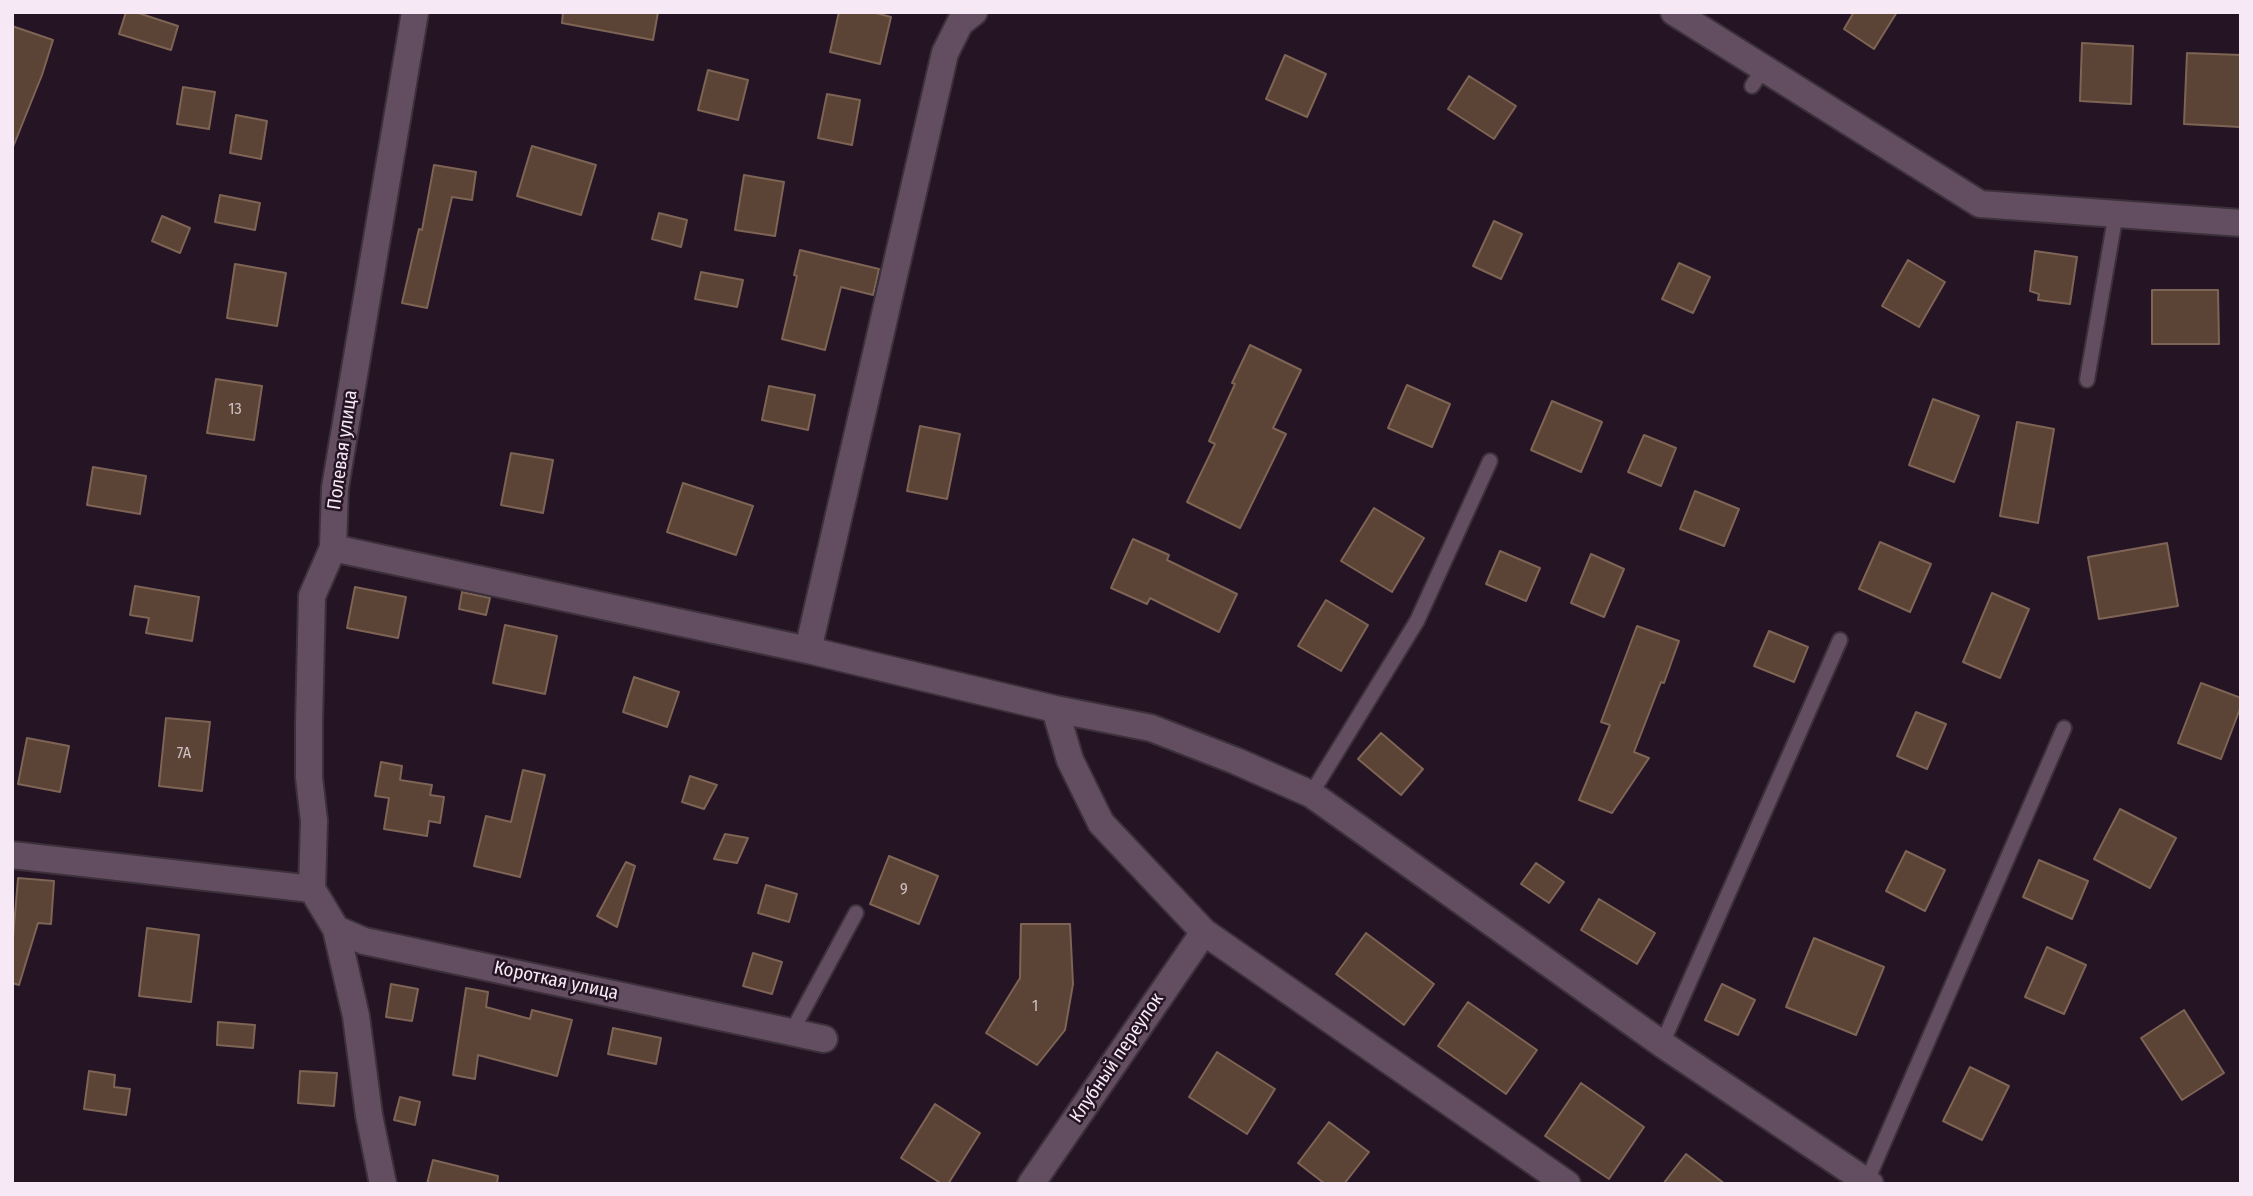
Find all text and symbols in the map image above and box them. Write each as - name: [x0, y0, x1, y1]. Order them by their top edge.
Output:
- street label: Полевая улица: [323, 389, 363, 511]
- house number: 13: [228, 400, 242, 420]
- house number: 7А: [177, 744, 191, 764]
- house number: 9: [900, 880, 908, 900]
- street label: Короткая улица: [492, 957, 620, 1005]
- street label: Клубный переулок: [1065, 989, 1169, 1127]
- house number: 1: [1032, 997, 1038, 1017]

